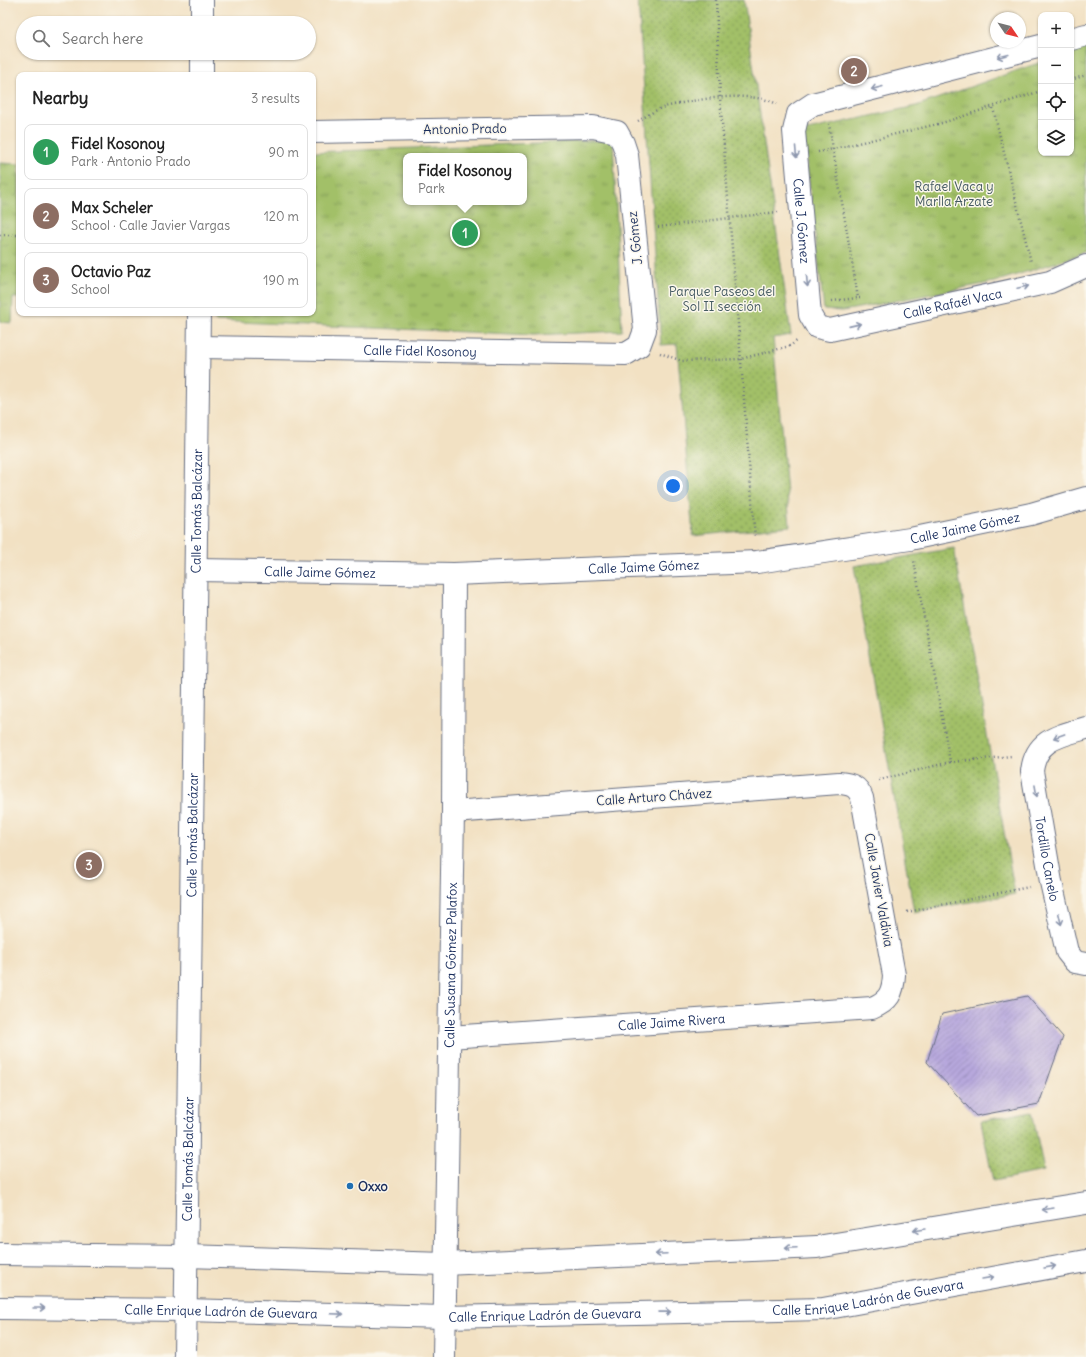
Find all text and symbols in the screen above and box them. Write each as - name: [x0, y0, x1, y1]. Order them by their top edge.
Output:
- north arrow: [990, 12, 1026, 48]
- map controls: [1038, 12, 1074, 156]
- button: +: [1038, 12, 1074, 48]
- search box: [16, 16, 316, 60]
- icon: search: [30, 27, 52, 49]
- text: Search here: [62, 29, 143, 48]
- button: −: [1038, 48, 1074, 84]
- one-way arrow: [997, 53, 1010, 60]
- pin: 2: [841, 56, 867, 86]
- button: locate: [1038, 84, 1074, 120]
- one-way arrow: [871, 85, 884, 92]
- text: Nearby: [32, 87, 88, 109]
- text: 3 results: [251, 90, 300, 107]
- street label: Antonio Prado: [423, 120, 507, 138]
- button: layers: [1038, 120, 1074, 156]
- text: Fidel Kosonoy: [71, 134, 165, 153]
- text: 1: [43, 144, 49, 161]
- text: 90 m: [268, 144, 299, 161]
- one-way arrow: [792, 145, 799, 158]
- text: Park · Antonio Prado: [71, 153, 191, 170]
- popup: [403, 153, 527, 205]
- text: Fidel Kosonoy: [418, 161, 512, 180]
- street label: Calle J. Gómez: [790, 178, 814, 264]
- park label: Rafael Vaca y Marlla Arzate: [914, 178, 994, 210]
- text: Park: [418, 180, 445, 197]
- text: Max Scheler: [71, 198, 153, 217]
- text: 2: [42, 208, 50, 225]
- text: 120 m: [264, 208, 299, 225]
- street label: J. Gómez: [624, 210, 646, 266]
- text: School · Calle Javier Vargas: [71, 217, 230, 234]
- pin: 1: [452, 218, 478, 248]
- text: Octavio Paz: [71, 262, 151, 281]
- text: 3: [42, 272, 50, 289]
- text: 190 m: [263, 272, 299, 289]
- one-way arrow: [804, 274, 811, 287]
- text: School: [71, 281, 110, 298]
- park label: Parque Paseos del Sol II sección: [669, 283, 775, 315]
- one-way arrow: [1016, 283, 1029, 291]
- street label: Calle Rafaél Vaca: [901, 284, 1004, 322]
- one-way arrow: [848, 320, 861, 328]
- street label: Calle Fidel Kosonoy: [363, 341, 477, 360]
- street label: Calle Tomás Balcázar: [187, 448, 206, 574]
- your location: [663, 476, 683, 496]
- street label: Calle Jaime Gómez: [908, 508, 1021, 547]
- street label: Calle Jaime Gómez: [588, 556, 700, 577]
- street label: Calle Jaime Gómez: [264, 563, 376, 581]
- one-way arrow: [1053, 733, 1065, 741]
- street label: Calle Tomás Balcázar: [183, 772, 201, 898]
- street label: Calle Arturo Chávez: [596, 784, 712, 810]
- one-way arrow: [1032, 784, 1040, 797]
- street label: Tordillo Canelo: [1031, 815, 1064, 903]
- street label: Calle Javier Valdivia: [861, 832, 897, 948]
- pin: 3: [76, 850, 102, 880]
- street label: Calle Susana Gómez Palafox: [441, 882, 460, 1048]
- one-way arrow: [1056, 912, 1064, 925]
- street label: Calle Jaime Rivera: [617, 1010, 726, 1034]
- street label: Calle Tomás Balcázar: [178, 1096, 197, 1221]
- place label: Oxxo: [358, 1178, 388, 1195]
- marker: Oxxo: [345, 1181, 355, 1191]
- one-way arrow: [1041, 1205, 1054, 1213]
- one-way arrow: [913, 1226, 926, 1234]
- one-way arrow: [785, 1244, 798, 1252]
- one-way arrow: [655, 1250, 668, 1258]
- one-way arrow: [1043, 1263, 1056, 1271]
- one-way arrow: [981, 1274, 994, 1282]
- street label: Calle Enrique Ladrón de Guevara: [772, 1275, 965, 1319]
- street label: Calle Enrique Ladrón de Guevara: [124, 1301, 318, 1322]
- street label: Calle Enrique Ladrón de Guevara: [448, 1304, 642, 1325]
- one-way arrow: [32, 1305, 45, 1312]
- one-way arrow: [658, 1308, 671, 1316]
- one-way arrow: [330, 1310, 343, 1318]

